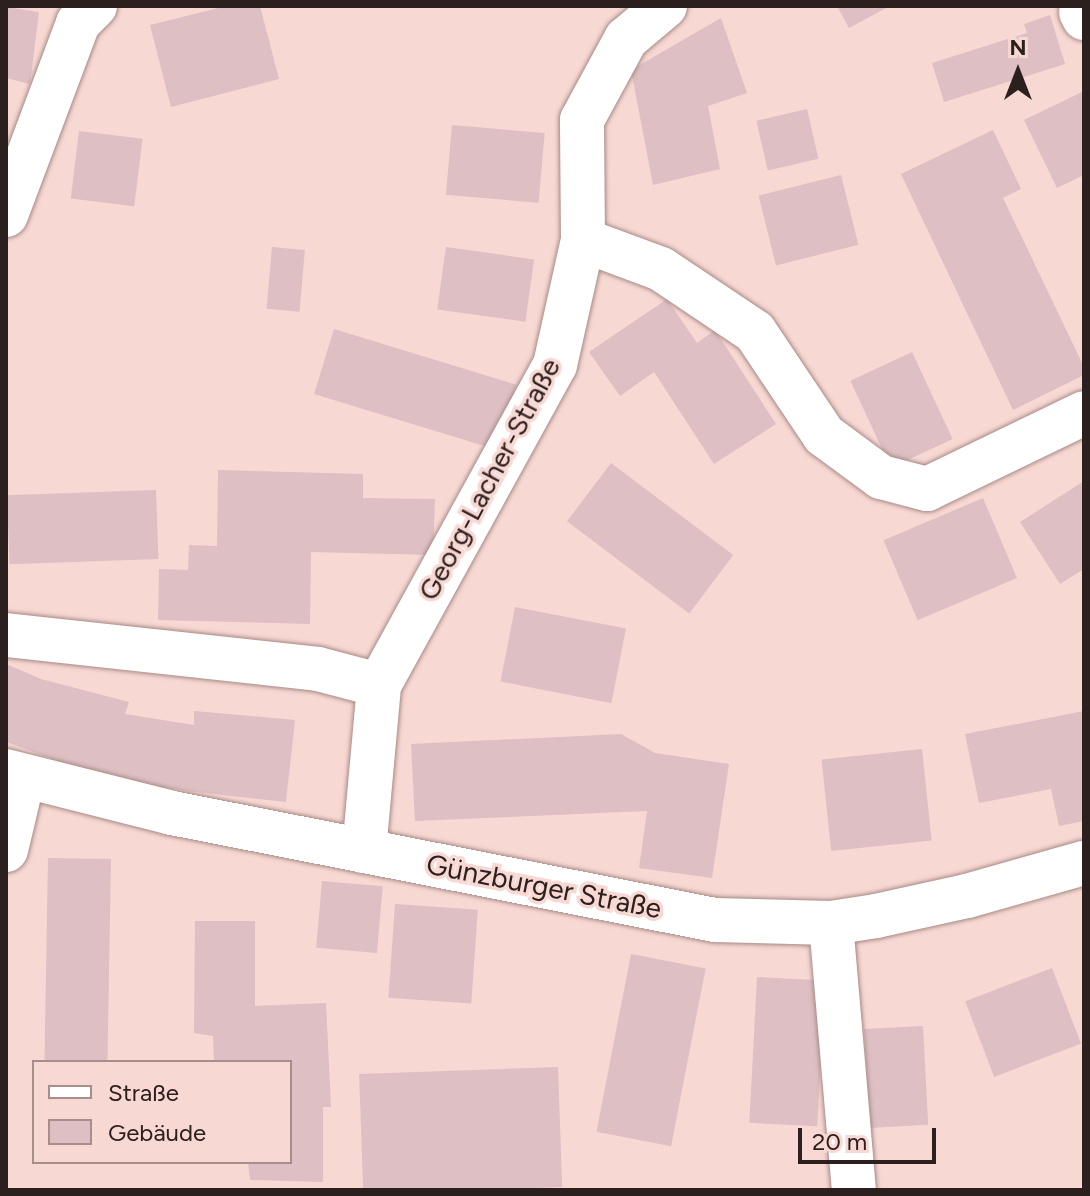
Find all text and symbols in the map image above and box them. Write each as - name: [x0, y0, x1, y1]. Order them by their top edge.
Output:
- north arrow: [978, 32, 1058, 112]
- text: N: [1009, 34, 1027, 61]
- street label: Georg-Lacher-Straße: [411, 352, 567, 606]
- street label: Günzburger Straße: [424, 847, 664, 925]
- legend: [32, 1060, 292, 1164]
- text: Straße: [108, 1078, 179, 1107]
- scale bar: [802, 1112, 940, 1162]
- text: Gebäude: [108, 1118, 206, 1147]
- text: 20 m: [812, 1127, 867, 1156]

